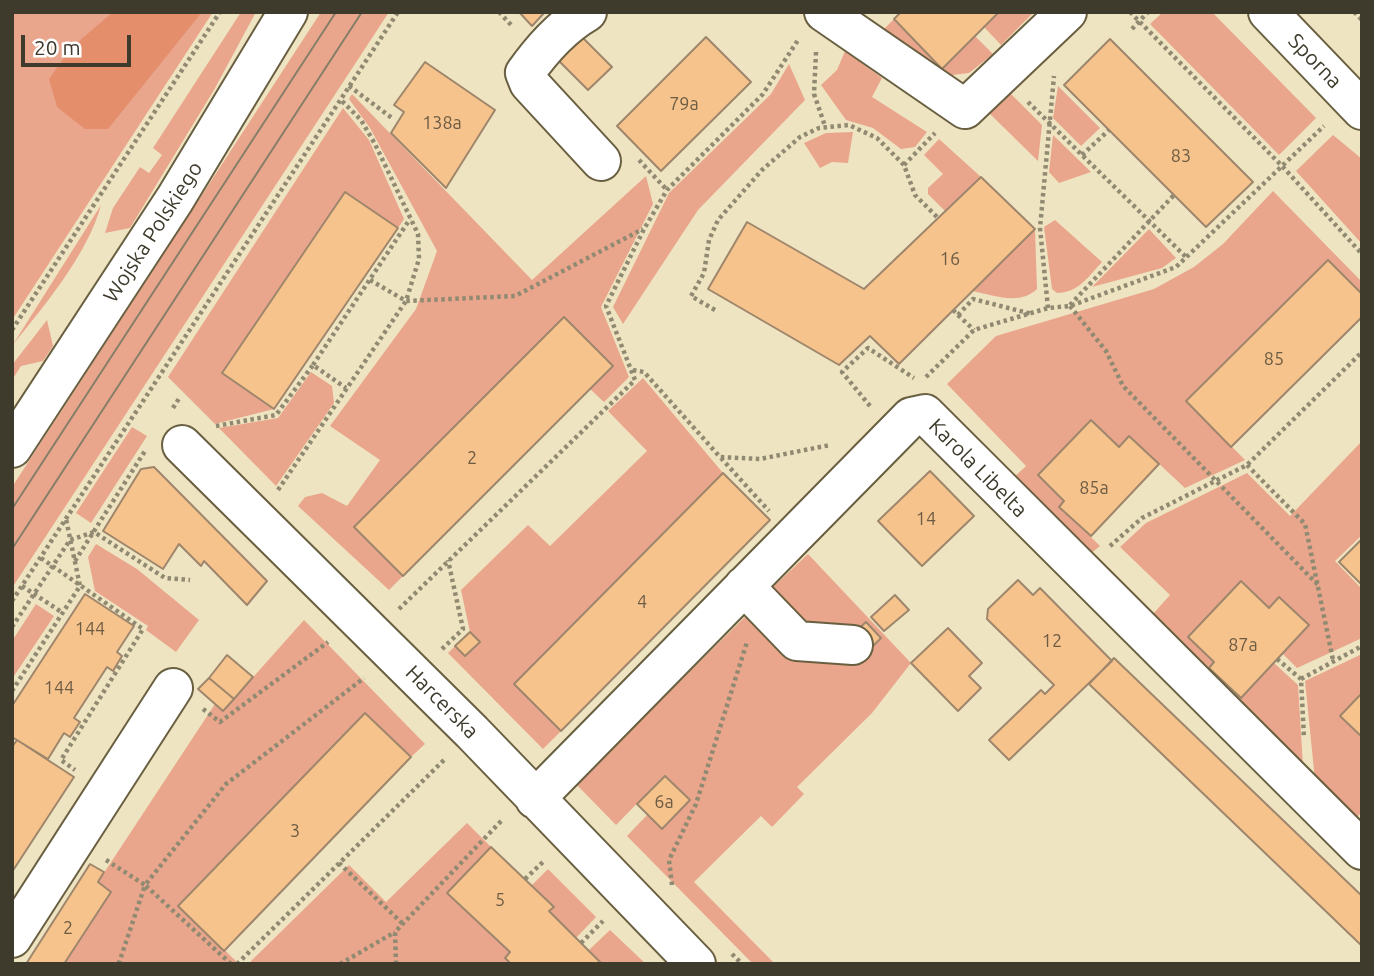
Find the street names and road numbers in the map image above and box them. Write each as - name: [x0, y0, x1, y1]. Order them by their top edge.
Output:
- street label: Sporna: [1283, 28, 1347, 94]
- street label: Wojska Polskiego: [98, 157, 208, 307]
- street label: Karola Libelta: [923, 413, 1033, 523]
- street label: Harcerska: [400, 660, 484, 744]

